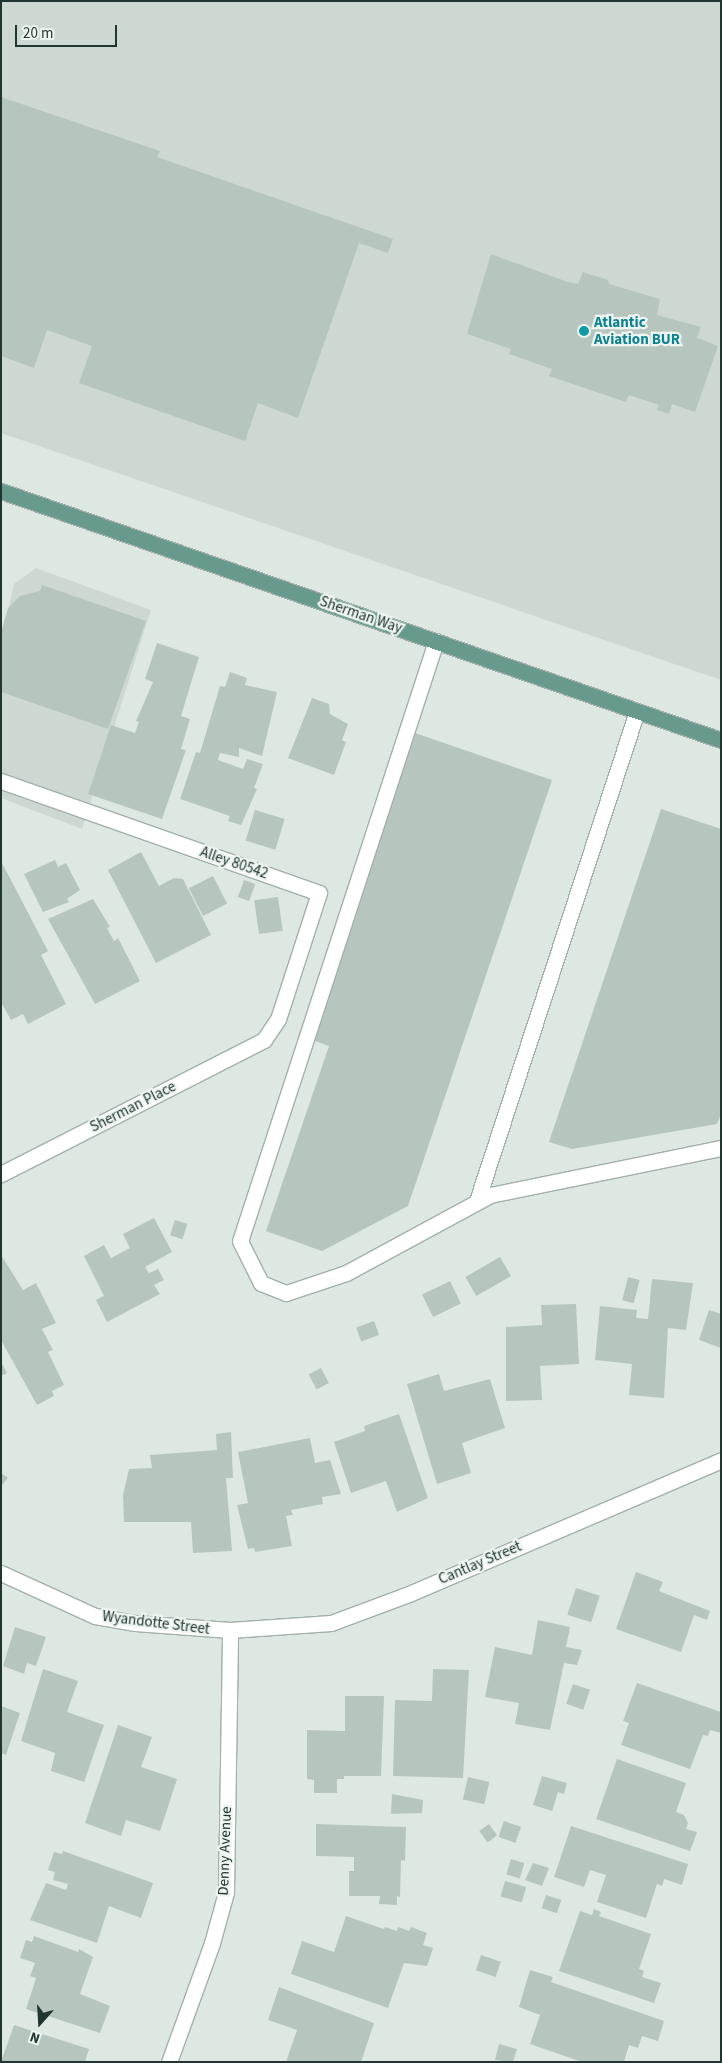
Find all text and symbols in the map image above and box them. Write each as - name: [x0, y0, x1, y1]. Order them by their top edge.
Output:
- scale bar: [18, 15, 120, 47]
- text: 20 m: [23, 23, 53, 44]
- place label: Atlantic Aviation BUR: [594, 313, 680, 348]
- marker: Atlantic Aviation BUR: [578, 325, 590, 337]
- street label: Sherman Way: [317, 592, 405, 638]
- street label: Alley 80542: [198, 843, 270, 883]
- street label: Sherman Place: [87, 1078, 179, 1136]
- street label: Cantlay Street: [436, 1537, 524, 1589]
- street label: Wyandotte Street: [101, 1607, 211, 1639]
- street label: Denny Avenue: [214, 1806, 236, 1896]
- north arrow: [15, 1998, 65, 2048]
- text: N: [27, 2026, 43, 2048]

